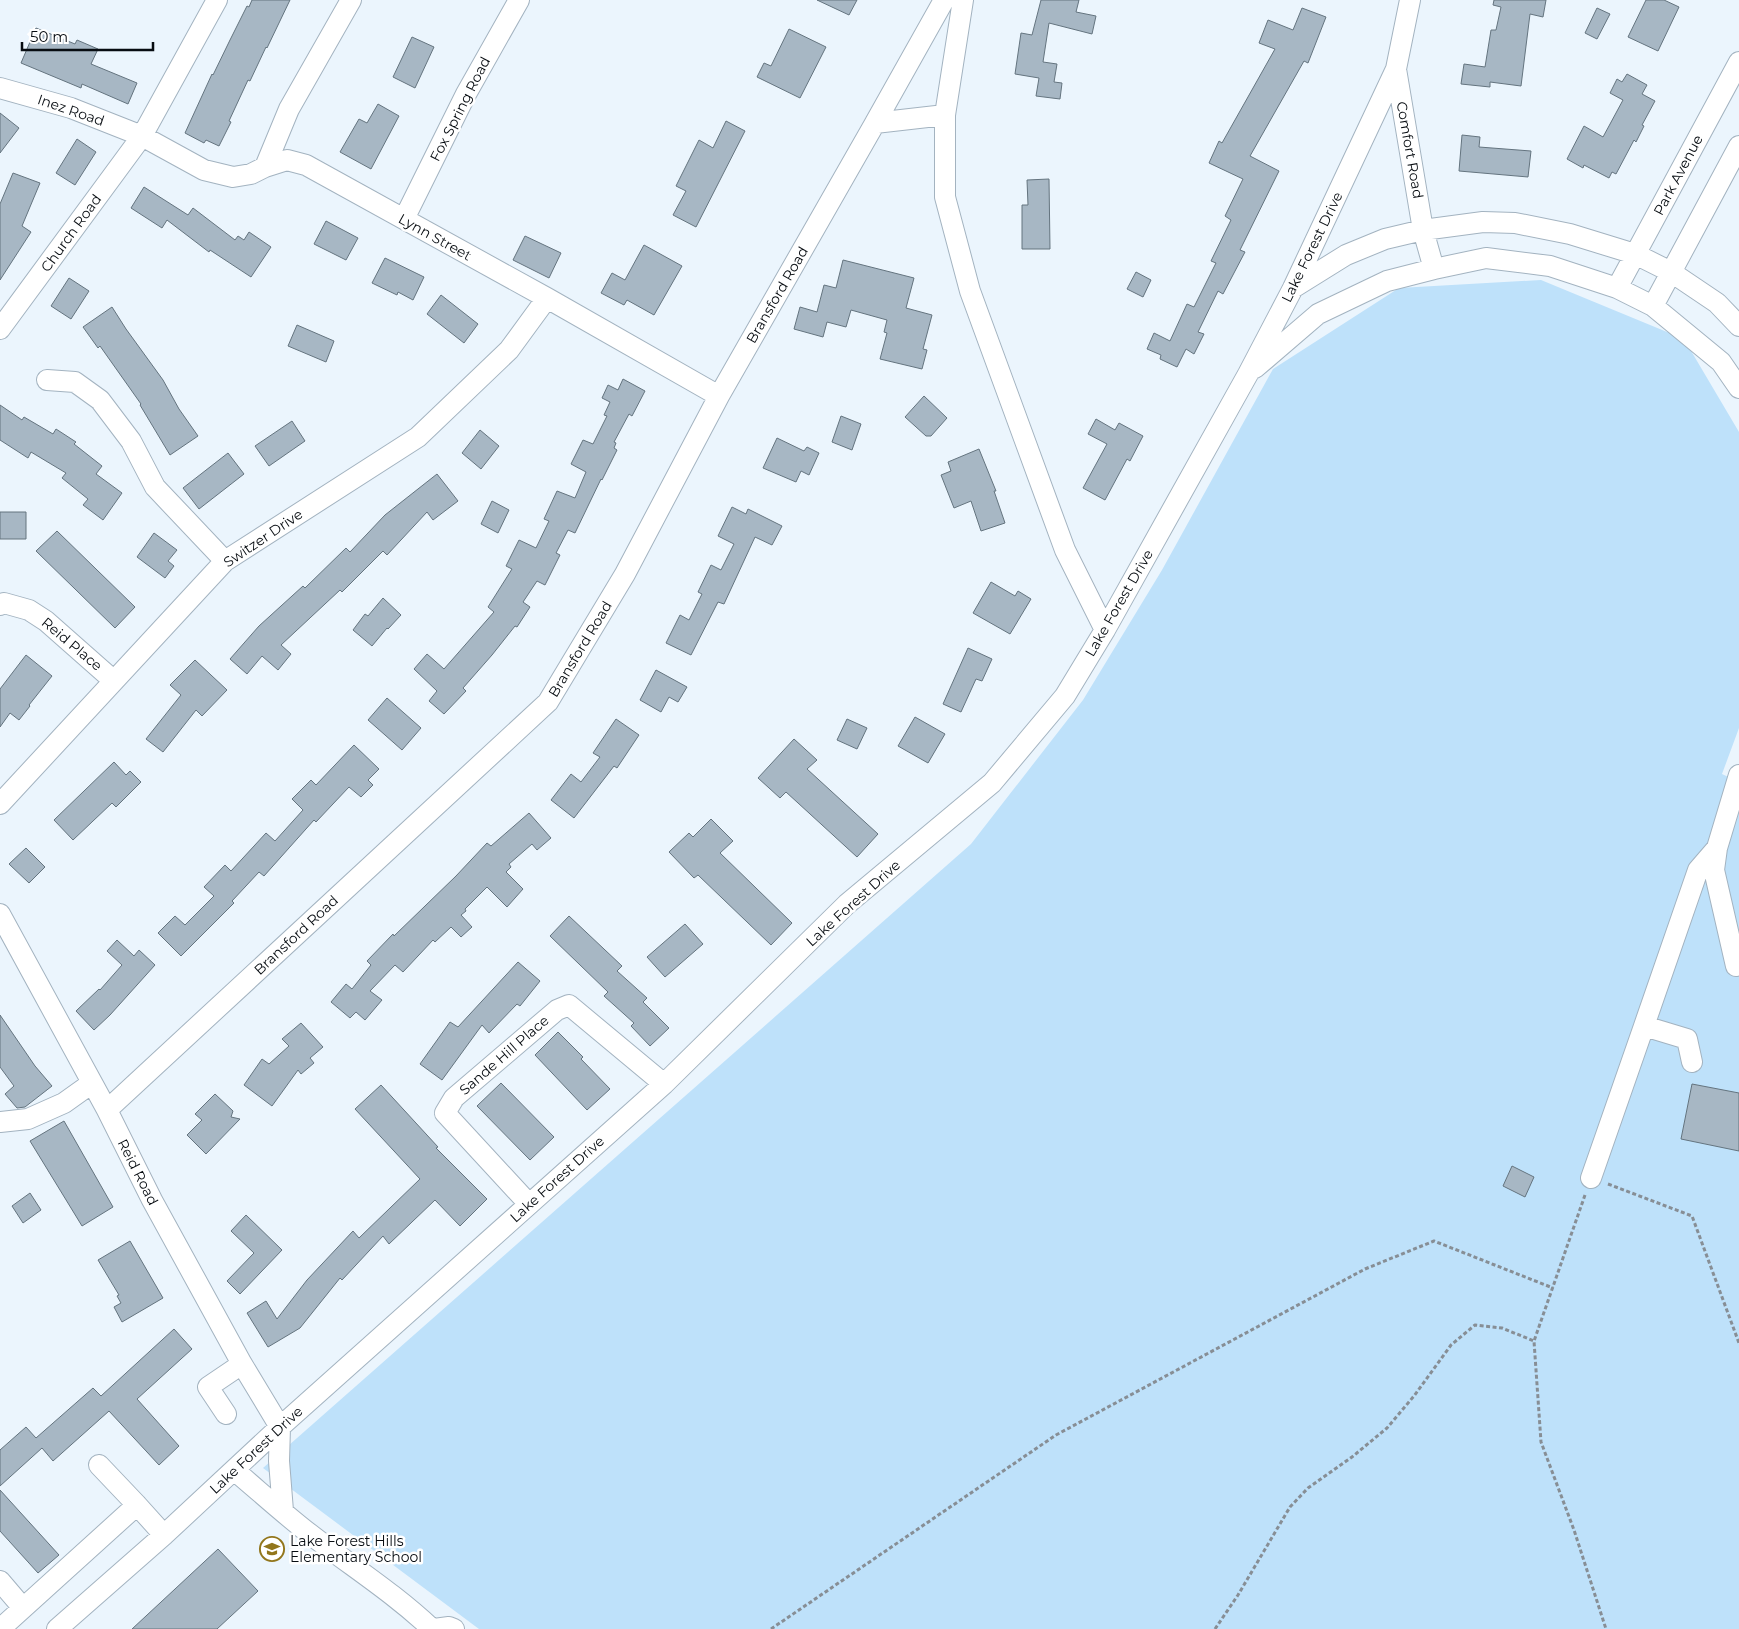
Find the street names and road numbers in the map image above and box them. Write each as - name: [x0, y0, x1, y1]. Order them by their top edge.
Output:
- street label: Fox Spring Road: [426, 54, 494, 164]
- street label: Inez Road: [35, 90, 107, 130]
- street label: Comfort Road: [1393, 100, 1427, 200]
- street label: Park Avenue: [1649, 132, 1707, 218]
- street label: Lake Forest Drive: [1277, 189, 1347, 305]
- street label: Church Road: [37, 191, 105, 275]
- street label: Lynn Street: [395, 210, 475, 265]
- street label: Bransford Road: [742, 243, 812, 347]
- street label: Switzer Drive: [220, 505, 306, 571]
- street label: Lake Forest Drive: [1081, 546, 1157, 660]
- street label: Bransford Road: [544, 598, 616, 700]
- street label: Reid Place: [38, 613, 106, 675]
- street label: Lake Forest Drive: [802, 856, 904, 950]
- street label: Bransford Road: [250, 891, 342, 979]
- street label: Sande Hill Place: [456, 1011, 552, 1099]
- street label: Lake Forest Drive: [506, 1132, 608, 1226]
- street label: Reid Road: [114, 1136, 162, 1208]
- street label: Lake Forest Drive: [206, 1402, 306, 1498]

